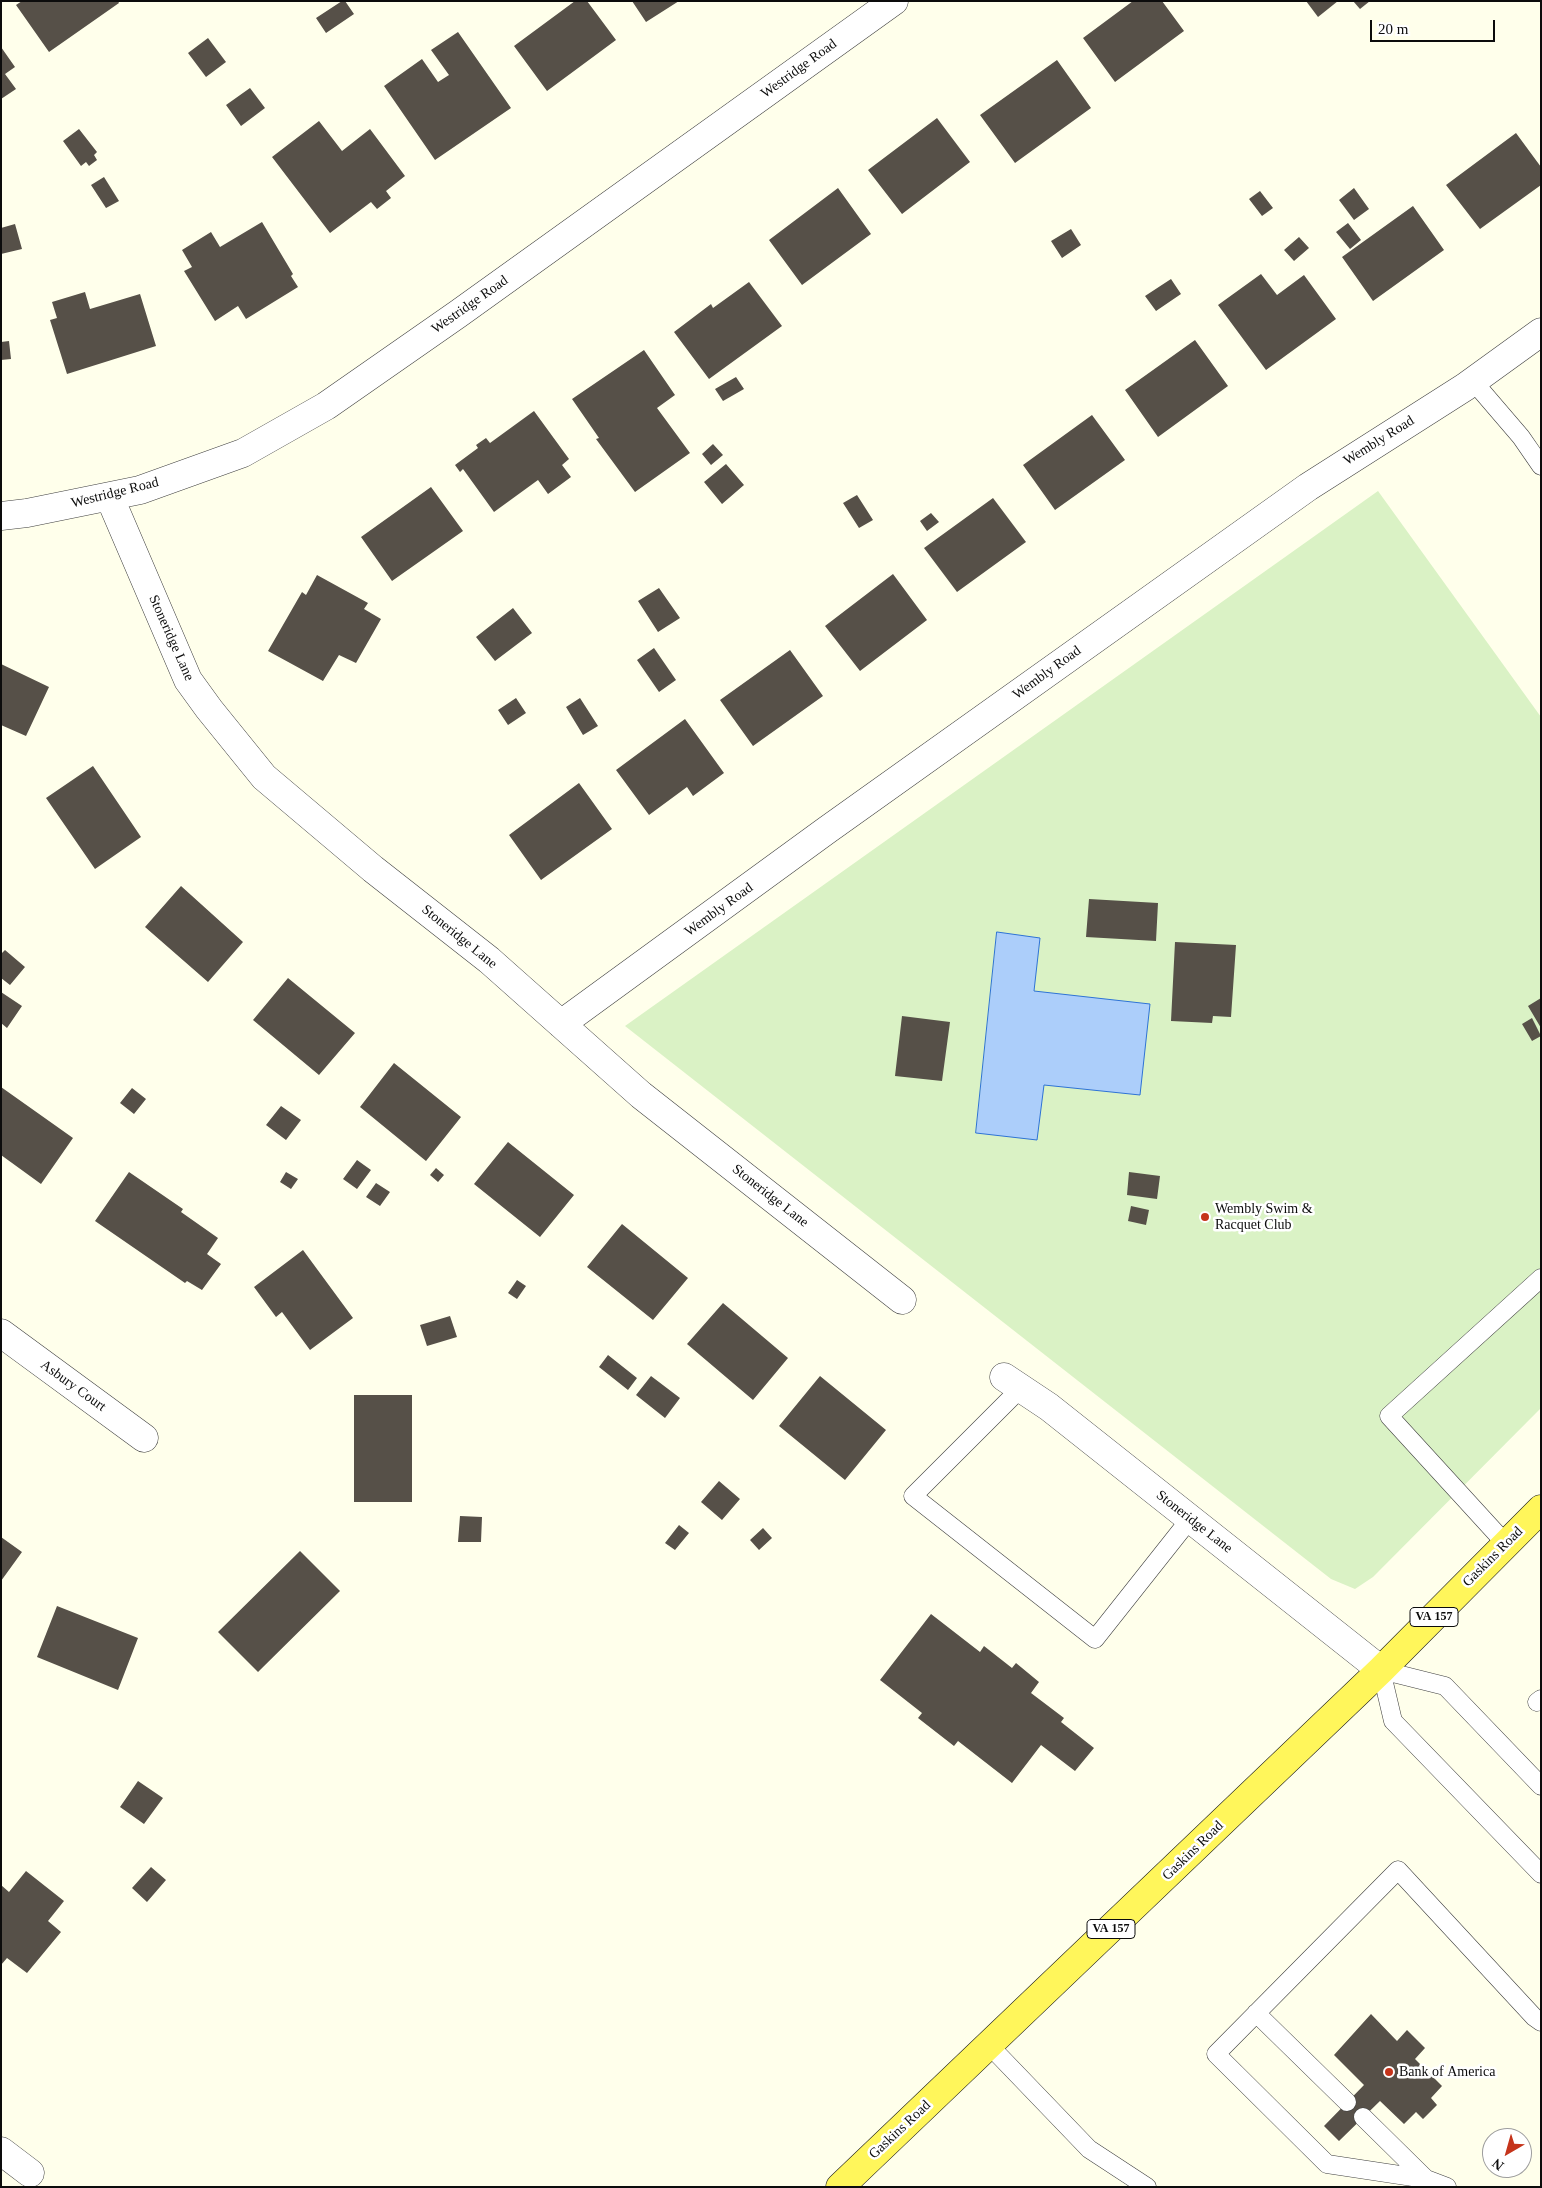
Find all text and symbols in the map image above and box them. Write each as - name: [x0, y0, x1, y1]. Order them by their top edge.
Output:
- scale bar: [1372, 10, 1497, 42]
- text: 20 m: [1378, 21, 1408, 37]
- street label: Westridge Road: [758, 36, 840, 102]
- street label: Westridge Road: [429, 272, 511, 338]
- street label: Wembly Road: [1341, 413, 1417, 469]
- street label: Westridge Road: [70, 474, 160, 512]
- street label: Stoneridge Lane: [145, 592, 197, 684]
- street label: Wembly Road: [1010, 643, 1084, 703]
- street label: Wembly Road: [682, 880, 756, 940]
- street label: Stoneridge Lane: [418, 901, 500, 973]
- street label: Stoneridge Lane: [729, 1161, 811, 1231]
- place label: Wembly Swim & Racquet Club: [1215, 1201, 1313, 1234]
- marker: Wembly Swim & Racquet Club: [1199, 1211, 1211, 1223]
- street label: Asbury Court: [37, 1357, 109, 1415]
- street label: Stoneridge Lane: [1153, 1487, 1235, 1557]
- street label: Gaskins Road: [1459, 1523, 1527, 1591]
- road number: VA 157: [1410, 1608, 1458, 1626]
- street label: Gaskins Road: [1159, 1818, 1227, 1884]
- road number: VA 157: [1087, 1920, 1135, 1938]
- place label: Bank of America: [1399, 2064, 1495, 2080]
- marker: Bank of America: [1383, 2066, 1395, 2078]
- street label: Gaskins Road: [866, 2097, 934, 2163]
- north arrow: [1482, 2128, 1532, 2178]
- text: N: [1489, 2155, 1507, 2173]

